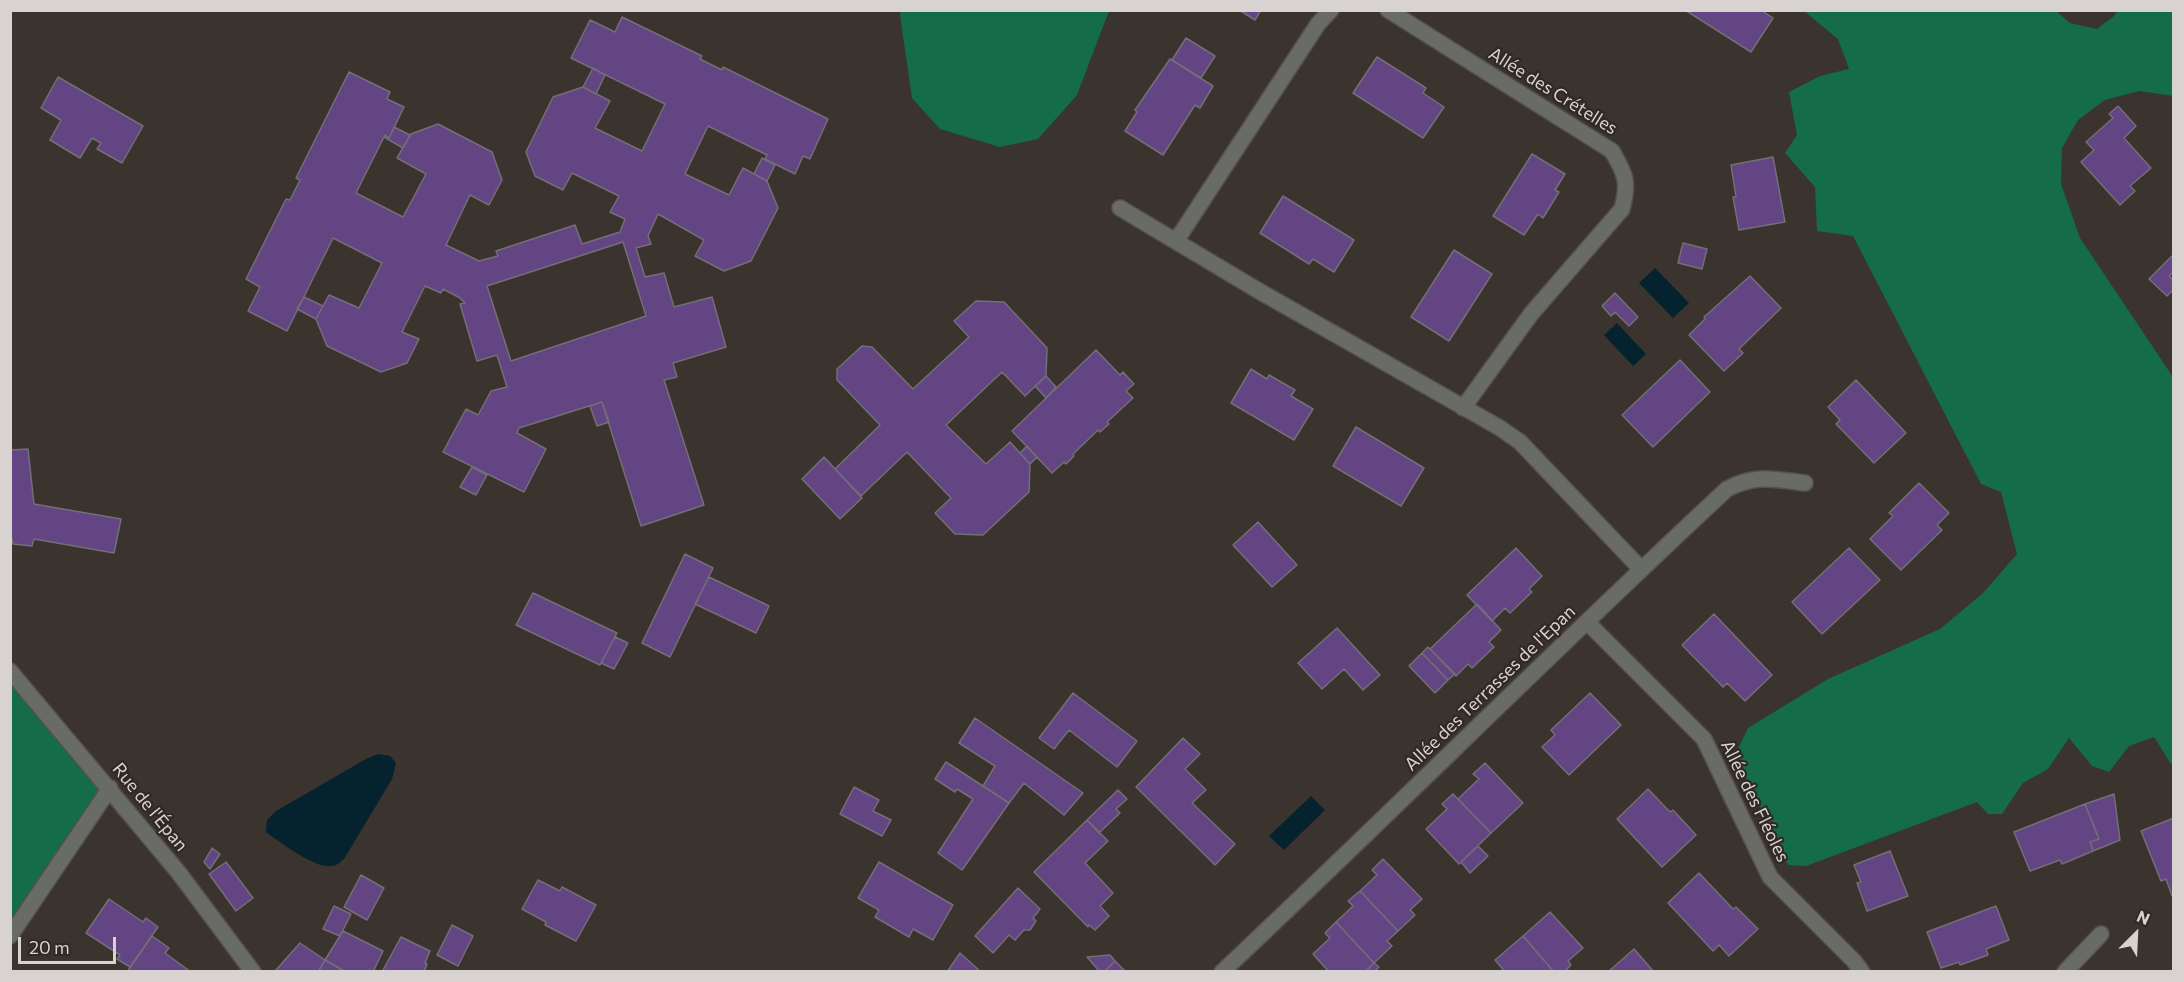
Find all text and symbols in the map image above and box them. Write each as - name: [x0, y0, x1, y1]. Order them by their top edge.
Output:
- street label: Allée des Crételles: [1485, 43, 1621, 139]
- street label: Allée des Terrasses de l'Epan: [1400, 601, 1580, 775]
- street label: Allée des Fléoles: [1716, 737, 1794, 865]
- street label: Rue de l'Épan: [108, 758, 192, 856]
- north arrow: [2106, 904, 2166, 964]
- text: N: [2134, 906, 2153, 928]
- scale bar: [21, 925, 118, 963]
- text: 20 m: [29, 936, 70, 958]

